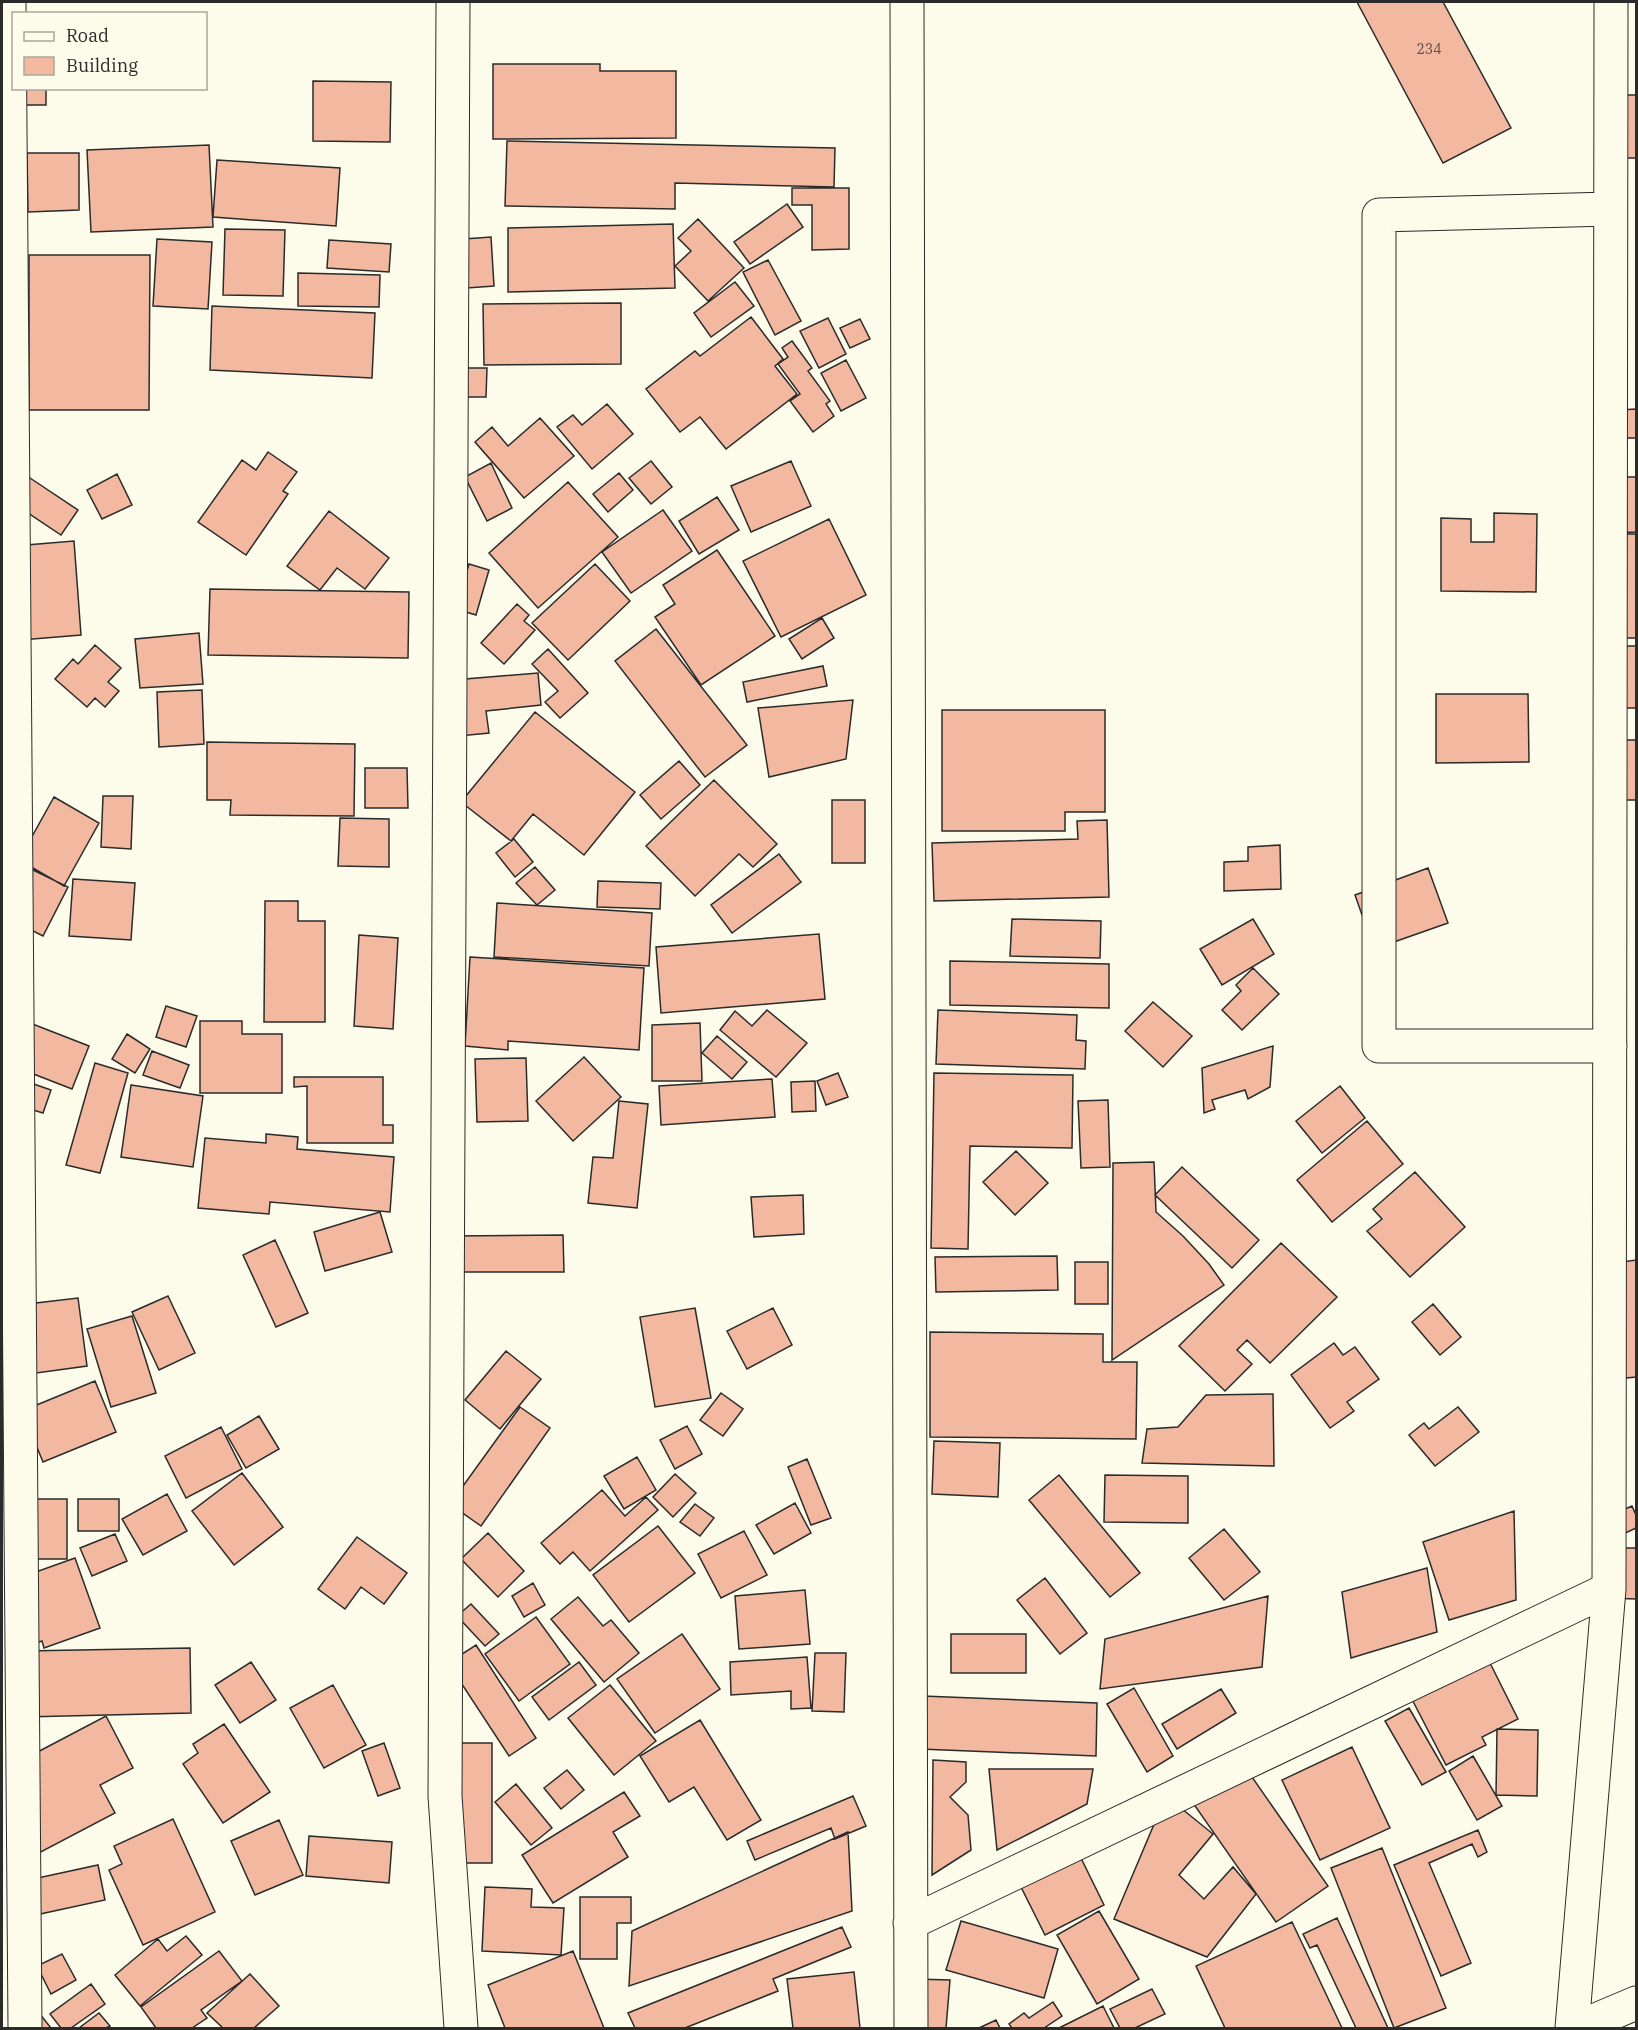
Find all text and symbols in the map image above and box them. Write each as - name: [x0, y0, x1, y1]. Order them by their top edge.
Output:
- legend: [12, 12, 207, 90]
- text: Road: [66, 24, 109, 47]
- house number: 234: [1416, 40, 1442, 58]
- text: Building: [66, 54, 138, 77]

